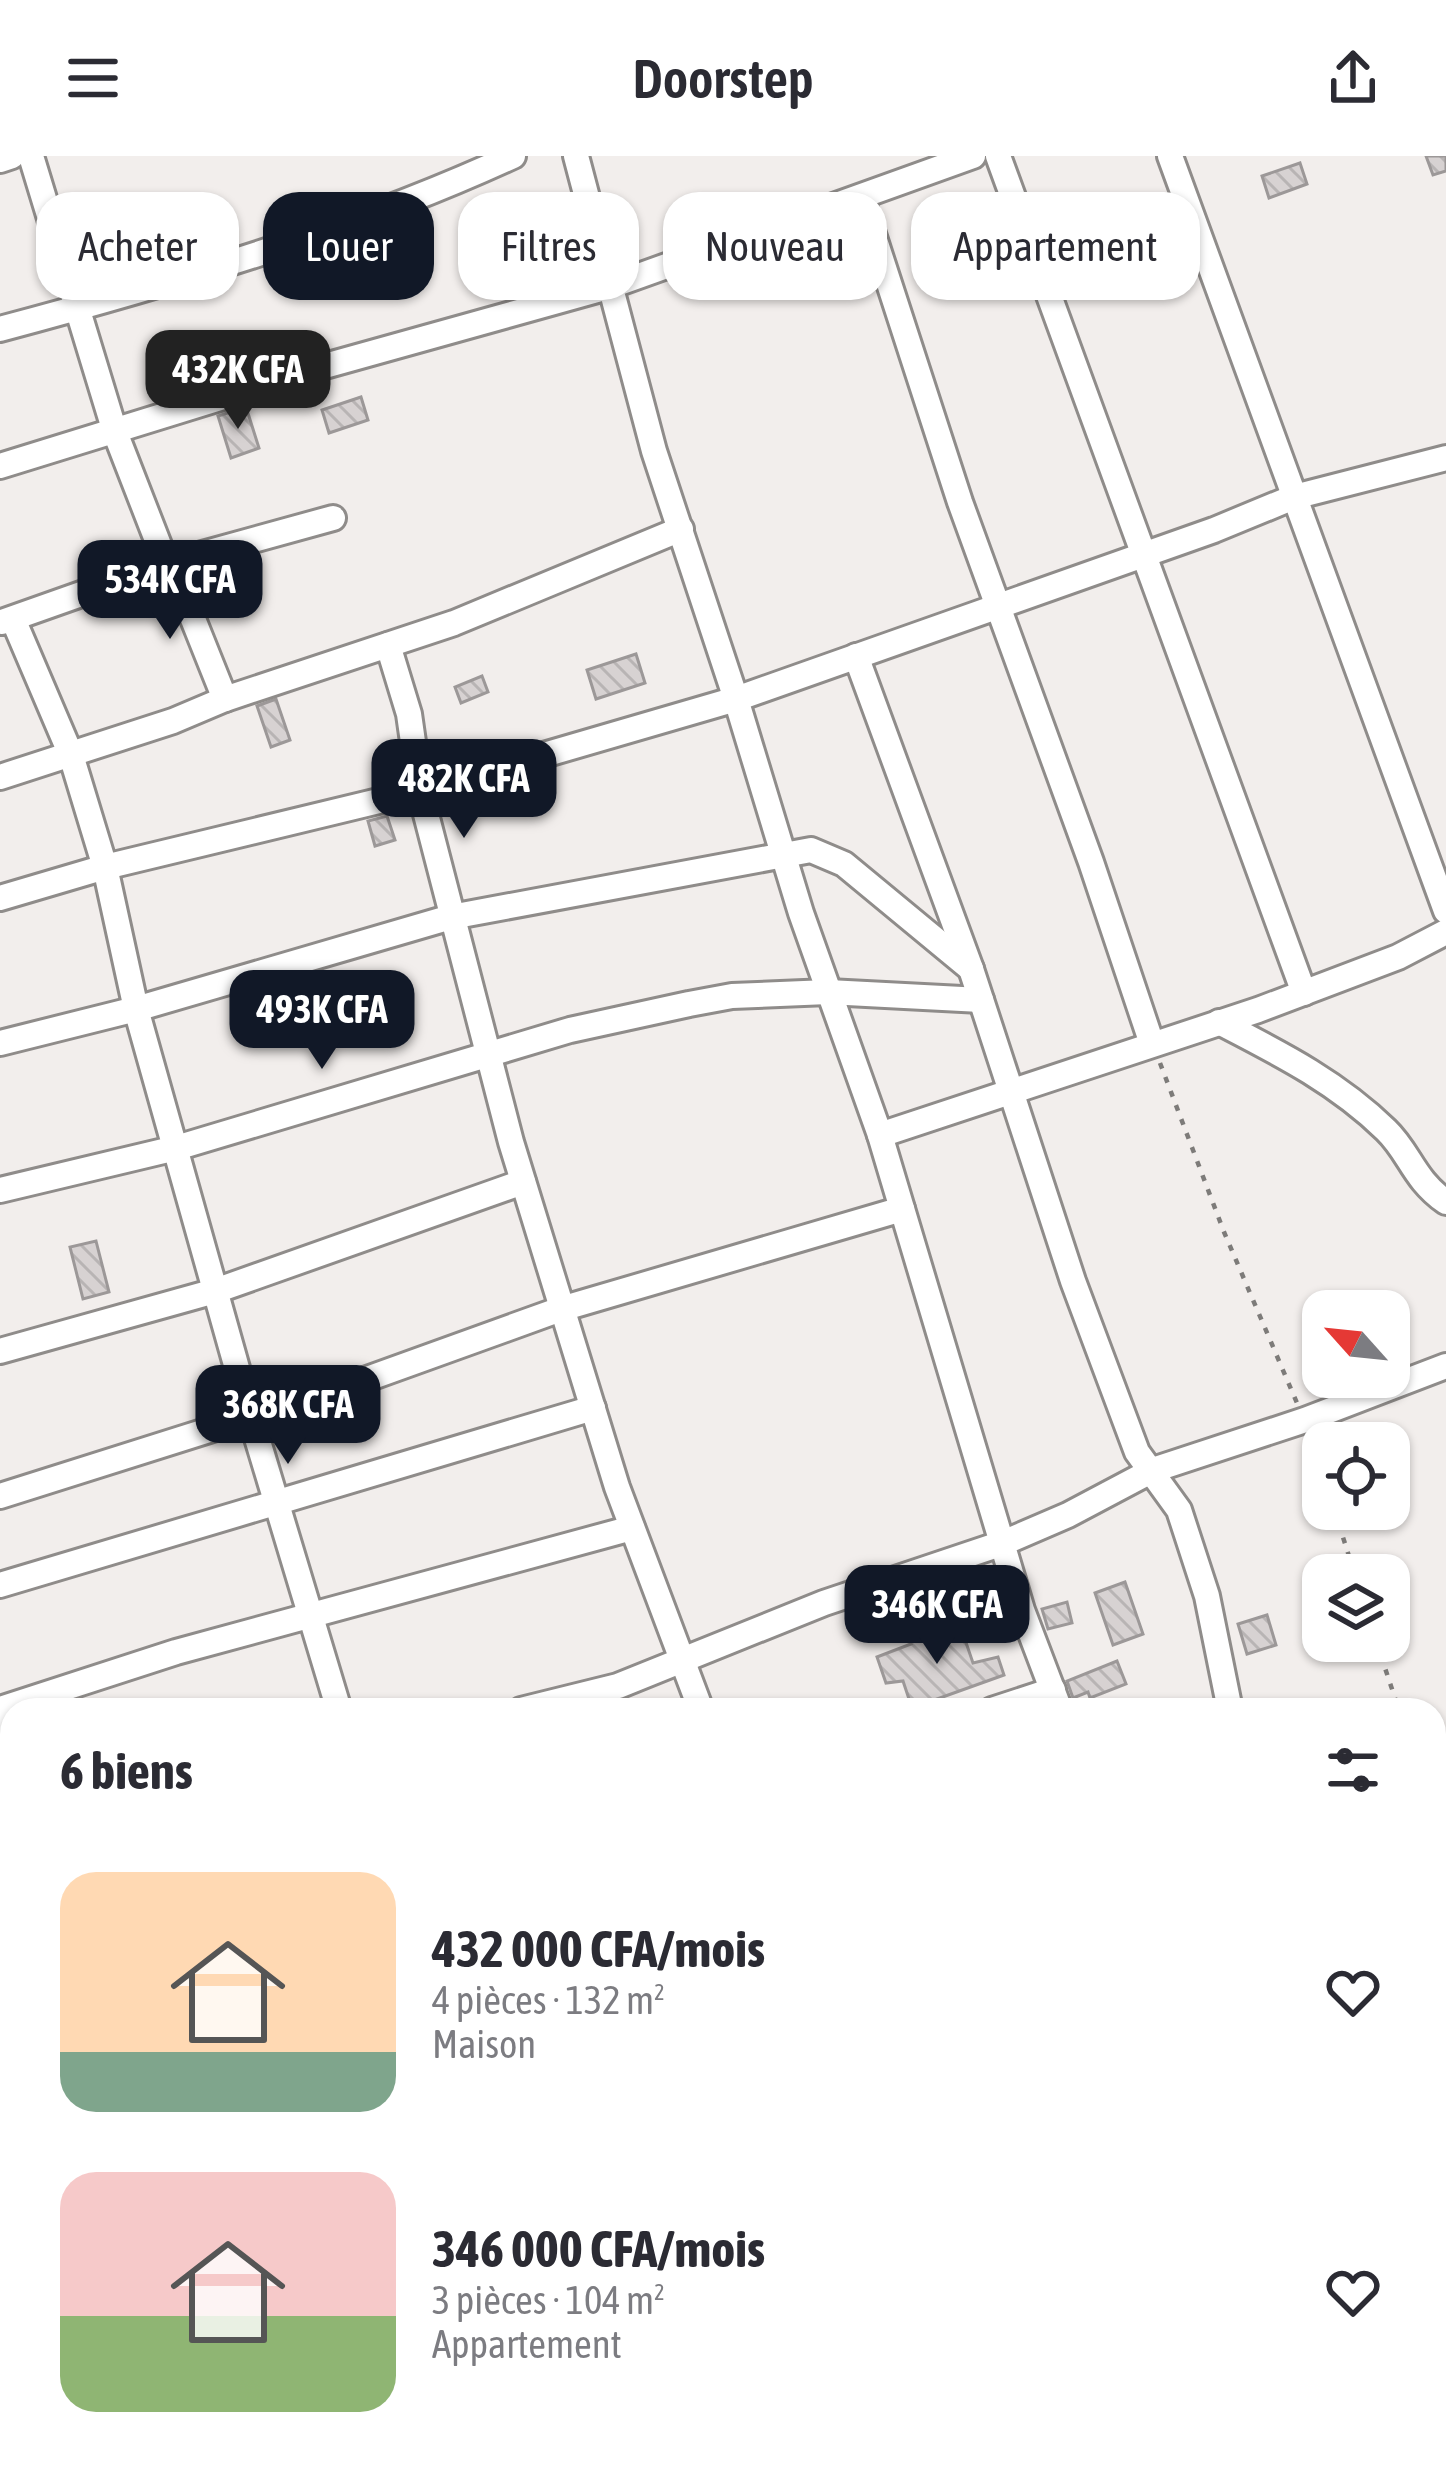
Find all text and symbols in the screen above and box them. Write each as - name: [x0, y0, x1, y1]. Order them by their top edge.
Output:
- icon: menu: [60, 45, 126, 111]
- icon: share: [1320, 45, 1386, 111]
- text: Doorstep: [632, 48, 814, 109]
- chip: Acheter: [36, 192, 239, 300]
- chip: Louer: [263, 192, 434, 300]
- chip: Filtres: [458, 192, 639, 300]
- chip: Nouveau: [663, 192, 887, 300]
- chip: Appartement: [911, 192, 1200, 300]
- pin: 432K CFA: [114, 330, 362, 432]
- text: 432K CFA: [172, 347, 304, 391]
- pin: 534K CFA: [46, 540, 294, 642]
- text: 534K CFA: [104, 557, 236, 601]
- pin: 482K CFA: [340, 739, 588, 841]
- text: 482K CFA: [398, 756, 530, 800]
- pin: 493K CFA: [198, 970, 446, 1072]
- text: 493K CFA: [256, 987, 388, 1031]
- north arrow: [1302, 1290, 1410, 1398]
- map controls: [1302, 1290, 1410, 1662]
- pin: 368K CFA: [164, 1365, 412, 1467]
- text: 368K CFA: [222, 1382, 354, 1426]
- button: locate: [1302, 1422, 1410, 1530]
- button: layers: [1302, 1554, 1410, 1662]
- pin: 346K CFA: [813, 1565, 1061, 1667]
- text: 346K CFA: [871, 1582, 1003, 1626]
- icon: filters: [1320, 1737, 1386, 1803]
- text: 6 biens: [60, 1741, 193, 1800]
- text: 432 000 CFA/mois: [432, 1919, 765, 1978]
- icon: home: [156, 1920, 300, 2064]
- icon: heart: [1320, 1959, 1386, 2025]
- text: 4 pièces · 132 m²: [432, 1978, 665, 2022]
- text: Maison: [432, 2022, 536, 2066]
- text: 346 000 CFA/mois: [432, 2219, 765, 2278]
- icon: home: [156, 2220, 300, 2364]
- icon: heart: [1320, 2259, 1386, 2325]
- text: 3 pièces · 104 m²: [432, 2278, 665, 2322]
- text: Appartement: [432, 2322, 622, 2366]

